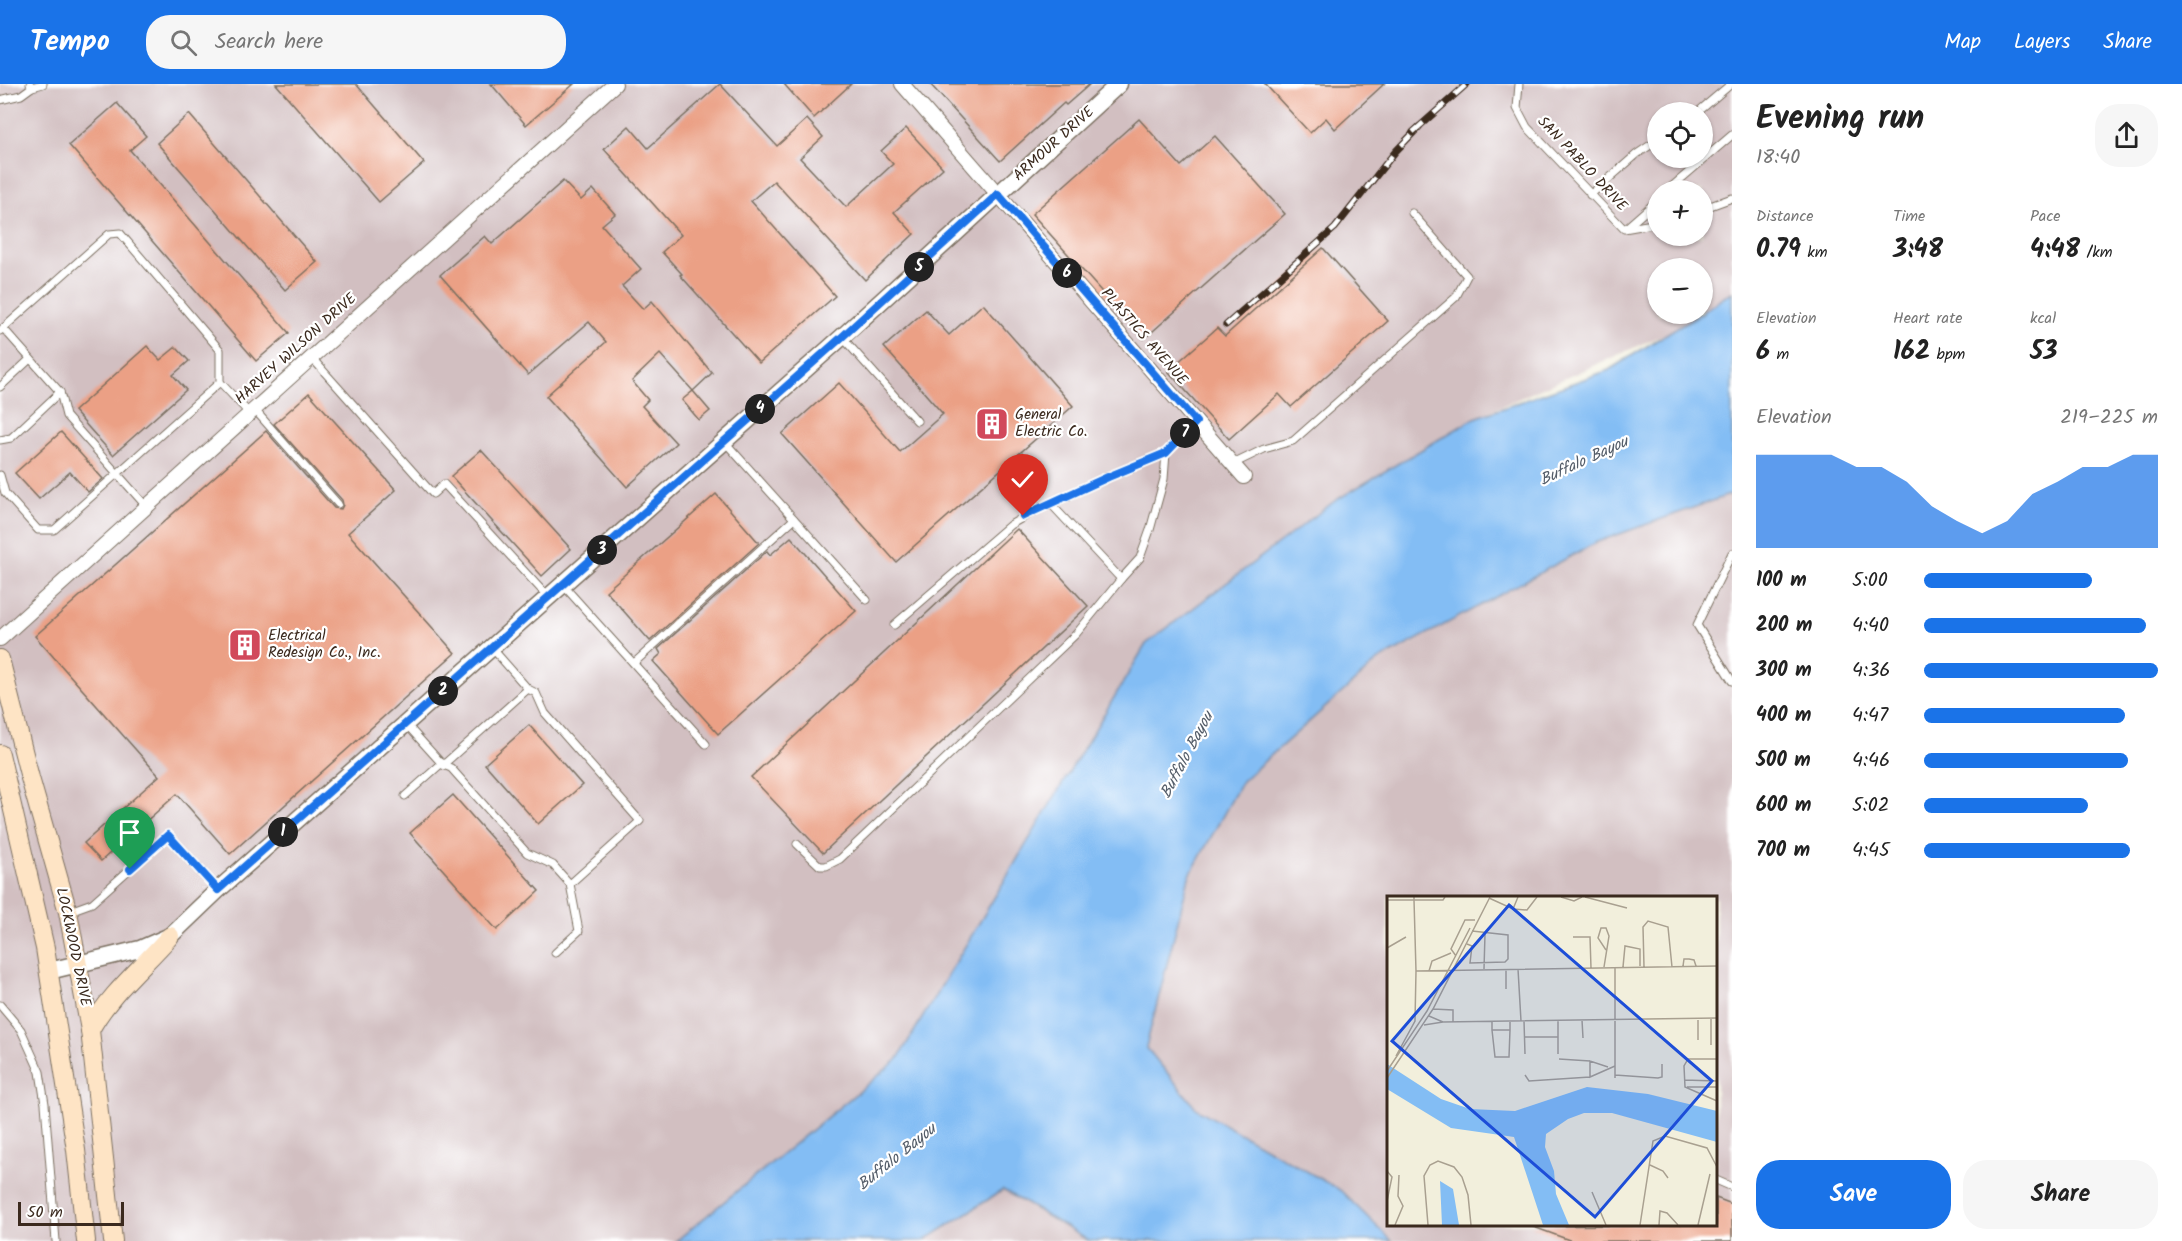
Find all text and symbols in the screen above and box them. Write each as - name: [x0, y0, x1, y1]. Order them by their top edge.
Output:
- search box: [146, 15, 566, 69]
- text: Tempo: [30, 20, 110, 65]
- text: Search here: [215, 25, 323, 60]
- icon: search: [167, 26, 200, 59]
- text: Map: [1944, 26, 1981, 59]
- text: Layers: [2014, 26, 2070, 59]
- text: Share: [2103, 26, 2152, 59]
- text: Evening run: [1756, 93, 1924, 146]
- street label: ARMOUR DRIVE: [1008, 100, 1101, 187]
- map controls: [1647, 102, 1713, 324]
- button: locate: [1647, 102, 1713, 168]
- button: share: [2095, 104, 2158, 167]
- street label: SAN PABLO DRIVE: [1531, 111, 1634, 218]
- text: 18:40: [1756, 142, 1800, 174]
- button: +: [1647, 180, 1713, 246]
- text: Distance: [1756, 204, 1814, 229]
- text: Time: [1893, 204, 1925, 229]
- text: Pace: [2030, 204, 2061, 229]
- text: 0.79: [1756, 229, 1801, 271]
- text: 3:48: [1893, 229, 1943, 271]
- text: 4:48: [2030, 229, 2080, 271]
- text: km: [1801, 240, 1828, 265]
- text: /km: [2080, 240, 2112, 265]
- pin: 5: [904, 252, 934, 282]
- text: 5: [915, 254, 923, 279]
- pin: 6: [1052, 258, 1082, 288]
- button: −: [1647, 258, 1713, 324]
- text: 6: [1063, 260, 1071, 285]
- street label: PLASTICS AVENUE: [1095, 283, 1194, 392]
- street label: HARVEY WILSON DRIVE: [230, 287, 363, 410]
- text: Elevation: [1756, 306, 1817, 331]
- text: Heart rate: [1893, 306, 1963, 331]
- text: kcal: [2030, 306, 2056, 331]
- text: 6: [1756, 331, 1770, 373]
- text: 162: [1893, 331, 1930, 373]
- text: 53: [2030, 331, 2057, 373]
- text: m: [1770, 342, 1789, 367]
- text: bpm: [1930, 342, 1965, 367]
- pin: 4: [745, 394, 775, 424]
- text: 4: [756, 396, 764, 421]
- text: Elevation: [1756, 402, 1832, 434]
- text: 219–225 m: [2060, 402, 2158, 434]
- place label: General Electric Co.: [1015, 403, 1087, 444]
- building icon: General Electric Co.: [974, 406, 1010, 442]
- pin: 7: [1170, 418, 1200, 448]
- text: 7: [1181, 420, 1189, 445]
- water label: Buffalo Bayou: [1536, 429, 1634, 492]
- pin: [997, 454, 1048, 516]
- icon: check: [1006, 463, 1039, 496]
- pin: 3: [587, 535, 617, 565]
- text: 3: [598, 537, 606, 562]
- text: 100 m: [1756, 565, 1807, 597]
- text: 5:00: [1852, 565, 1888, 597]
- text: 200 m: [1756, 610, 1812, 642]
- text: 4:40: [1852, 610, 1889, 642]
- place label: Electrical Redesign Co., Inc.: [268, 624, 381, 665]
- building icon: Electrical Redesign Co., Inc.: [227, 627, 263, 663]
- text: 300 m: [1756, 655, 1812, 687]
- text: 4:36: [1852, 655, 1890, 687]
- pin: 2: [428, 676, 458, 706]
- text: 2: [438, 678, 448, 703]
- text: 400 m: [1756, 700, 1812, 732]
- text: 4:47: [1852, 700, 1888, 732]
- water label: Buffalo Bayou: [1154, 705, 1221, 803]
- text: 500 m: [1756, 745, 1811, 777]
- text: 4:46: [1852, 745, 1890, 777]
- text: 600 m: [1756, 790, 1811, 822]
- text: 5:02: [1852, 790, 1889, 822]
- pin: [104, 807, 155, 869]
- icon: arrive: [113, 816, 146, 849]
- pin: 1: [268, 817, 298, 847]
- text: 1: [281, 819, 285, 844]
- text: 700 m: [1756, 835, 1810, 867]
- text: 4:45: [1852, 835, 1890, 867]
- street label: LOCKWOOD DRIVE: [49, 885, 98, 1010]
- inset map: [1387, 896, 1717, 1226]
- water label: Buffalo Bayou: [852, 1116, 944, 1197]
- button: Save: [1756, 1160, 1951, 1229]
- button: Share: [1963, 1160, 2158, 1229]
- scale bar: [18, 1199, 124, 1226]
- text: 50 m: [27, 1200, 63, 1225]

